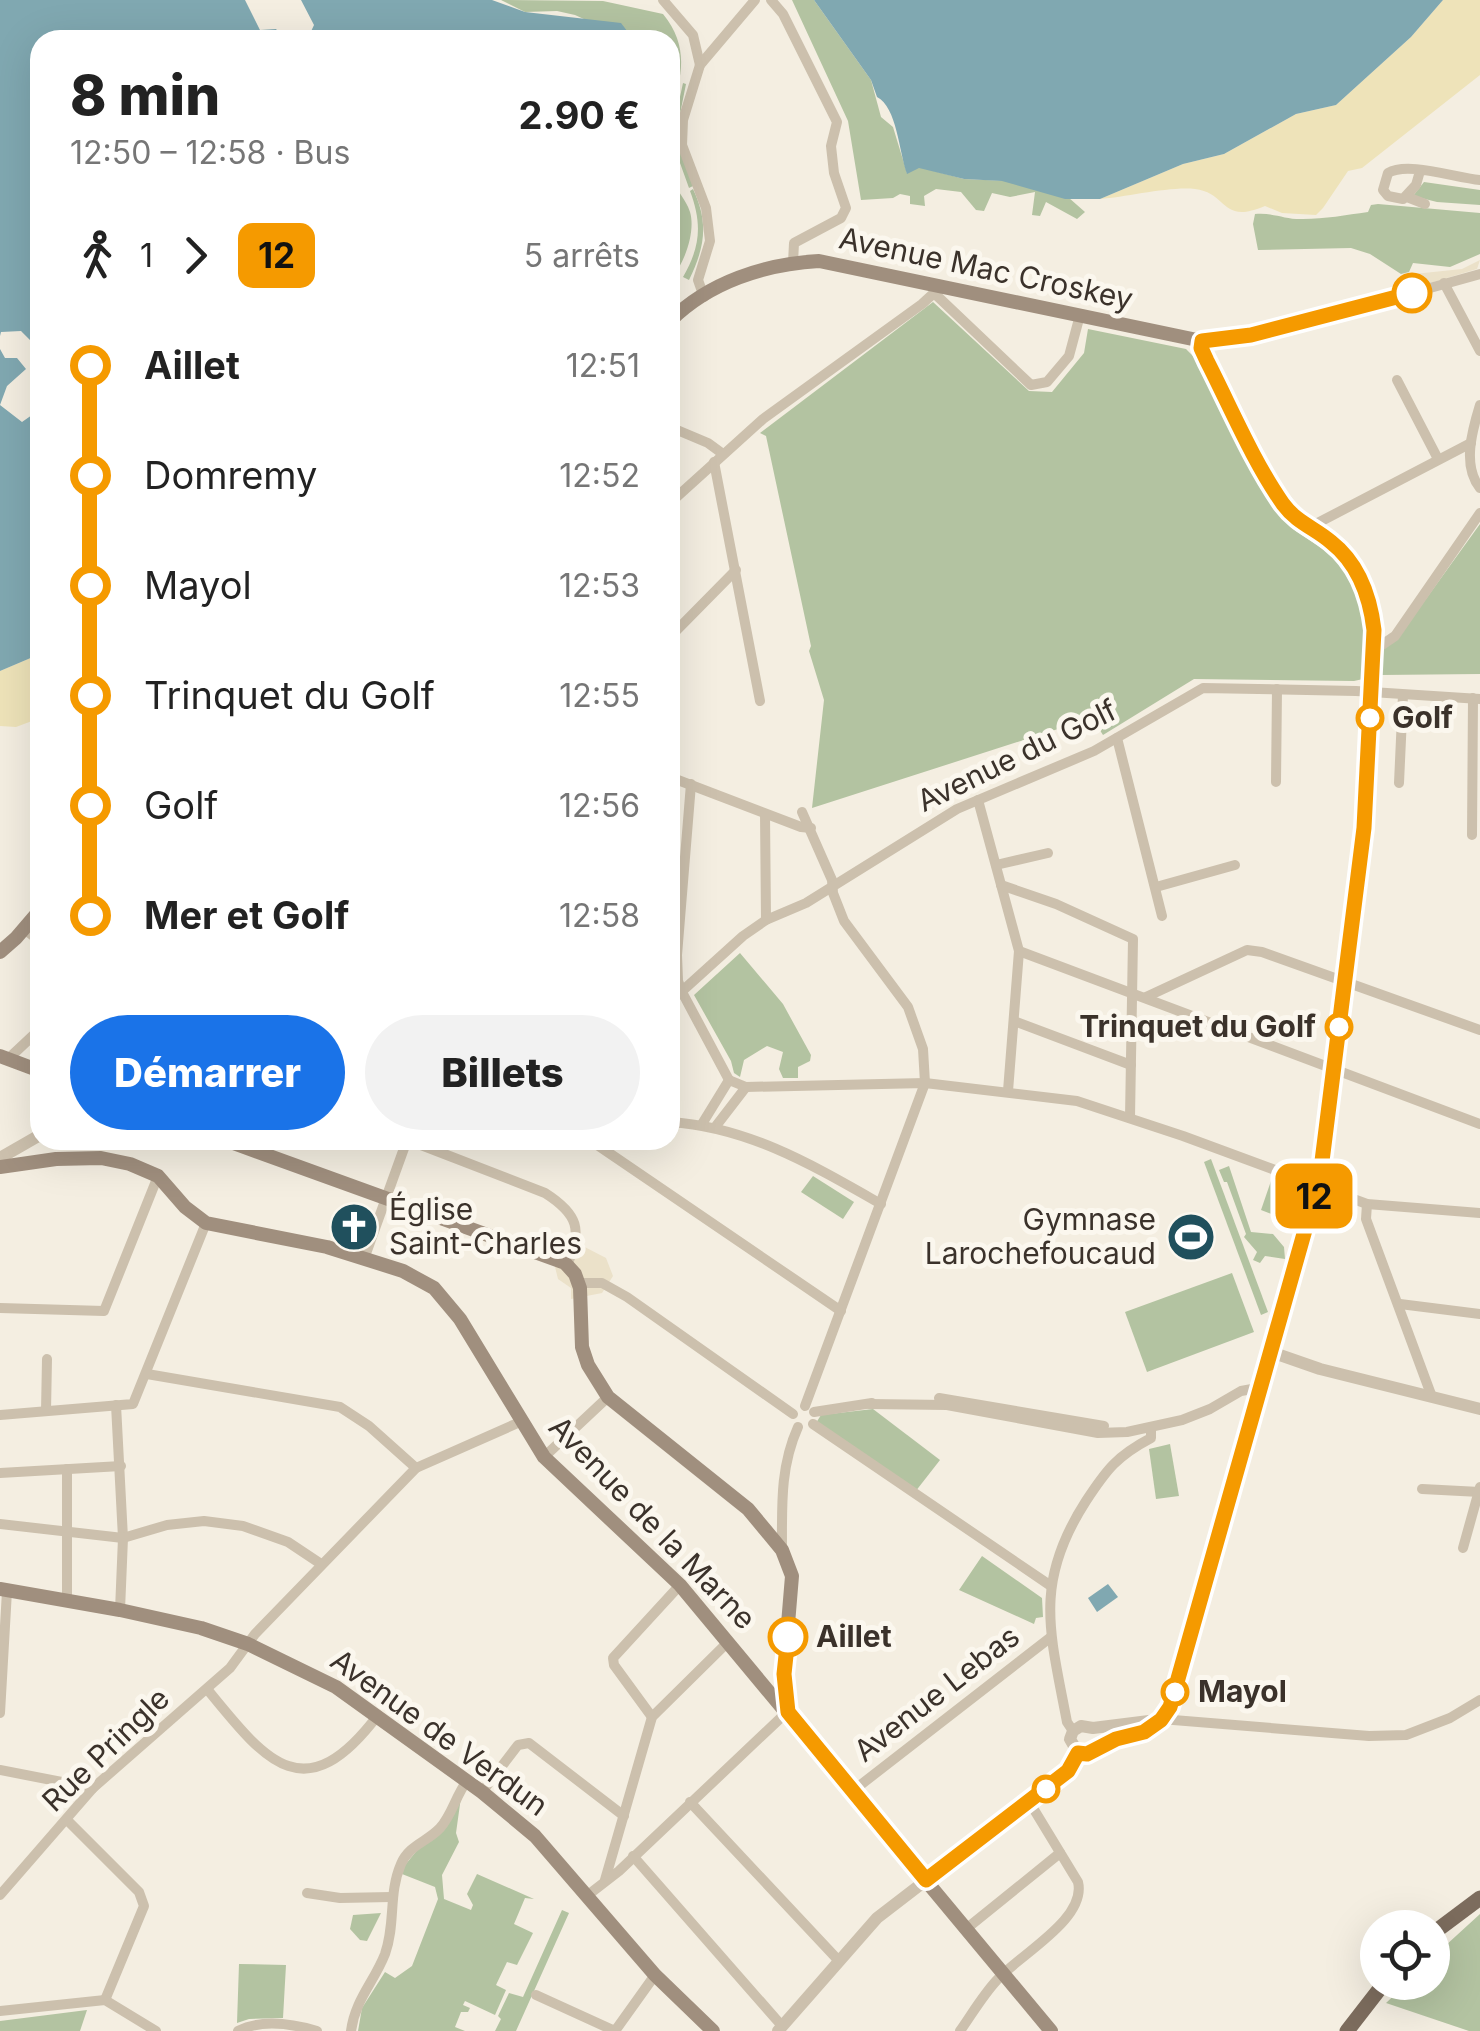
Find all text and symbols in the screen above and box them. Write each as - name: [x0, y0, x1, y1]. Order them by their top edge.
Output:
- text: 8 min: [70, 62, 220, 128]
- text: 2.90 €: [519, 92, 640, 138]
- text: 12:50 – 12:58 · Bus: [70, 133, 350, 172]
- street label: Avenue Mac Croskey: [836, 219, 1137, 317]
- icon: walk: [70, 228, 125, 283]
- icon: forward: [168, 228, 223, 283]
- text: 12: [258, 234, 295, 276]
- text: 1: [140, 236, 153, 275]
- text: 5 arrêts: [524, 236, 640, 275]
- unlabelled marker: [1393, 274, 1431, 312]
- text: Aillet: [144, 342, 240, 388]
- text: 12:51: [566, 346, 640, 385]
- text: Domremy: [144, 452, 317, 498]
- text: 12:52: [559, 456, 640, 495]
- text: Mayol: [144, 562, 252, 608]
- text: 12:53: [559, 566, 640, 605]
- text: Trinquet du Golf: [144, 672, 435, 718]
- text: 12:55: [559, 676, 640, 715]
- street label: Avenue du Golf: [911, 691, 1122, 819]
- place label: Golf: [1392, 699, 1453, 735]
- marker: Golf: [1357, 705, 1383, 731]
- text: Golf: [144, 782, 218, 828]
- text: 12:56: [559, 786, 640, 825]
- text: Mer et Golf: [144, 892, 349, 938]
- text: 12:58: [559, 896, 640, 935]
- place label: Trinquet du Golf: [1079, 1008, 1316, 1044]
- marker: Trinquet du Golf: [1326, 1014, 1352, 1040]
- button: Démarrer: [70, 1015, 345, 1130]
- button: Billets: [365, 1015, 640, 1130]
- line badge: 12: [1269, 1164, 1359, 1228]
- text: 12: [1295, 1175, 1333, 1217]
- place label: Église Saint-Charles: [389, 1191, 582, 1261]
- church icon: Église Saint-Charles: [328, 1201, 380, 1253]
- place label: Gymnase Larochefoucaud: [925, 1201, 1156, 1271]
- sports icon: Gymnase Larochefoucaud: [1165, 1211, 1217, 1263]
- street label: Avenue de la Marne: [542, 1409, 763, 1636]
- marker: Aillet: [769, 1618, 807, 1656]
- place label: Aillet: [816, 1618, 892, 1654]
- street label: Avenue Lebas: [847, 1618, 1026, 1769]
- street label: Avenue de Verdun: [324, 1641, 555, 1823]
- place label: Mayol: [1198, 1673, 1287, 1709]
- marker: Mayol: [1162, 1679, 1188, 1705]
- street label: Rue Pringle: [35, 1680, 176, 1819]
- unlabelled marker: [1033, 1776, 1059, 1802]
- map controls: [1360, 1910, 1450, 2000]
- button: locate: [1360, 1910, 1450, 2000]

